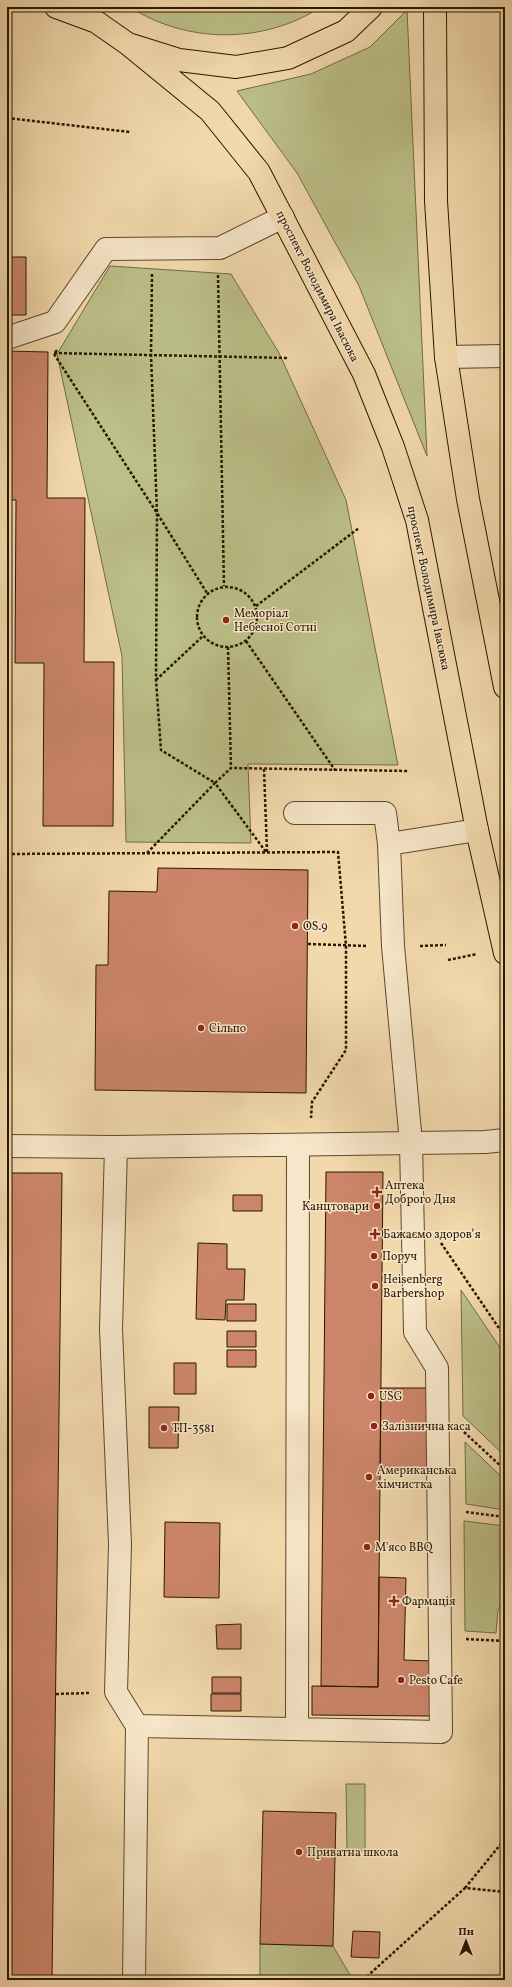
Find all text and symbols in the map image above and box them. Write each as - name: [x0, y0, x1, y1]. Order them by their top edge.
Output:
- street label: проспект Володимира Івасюка: [272, 208, 362, 365]
- street label: проспект Володимира Івасюка: [403, 504, 453, 672]
- place label: Меморіал Небесної Сотні: [234, 606, 317, 636]
- marker: Меморіал Небесної Сотні: [221, 615, 231, 625]
- place label: OS.9: [303, 919, 327, 935]
- marker: OS.9: [290, 921, 300, 931]
- place label: Сільпо: [209, 1021, 246, 1037]
- marker: Сільпо: [196, 1023, 206, 1033]
- place label: Аптека Доброго Дня: [385, 1178, 456, 1208]
- marker: Аптека Доброго Дня: [372, 1187, 382, 1197]
- place label: Канцтовари: [302, 1199, 369, 1215]
- marker: Канцтовари: [372, 1201, 382, 1211]
- place label: Бажаємо здоровʼя: [383, 1227, 481, 1243]
- marker: Бажаємо здоровʼя: [370, 1229, 380, 1239]
- place label: Поруч: [382, 1249, 418, 1265]
- marker: Поруч: [369, 1251, 379, 1261]
- place label: Heisenberg Barbershop: [383, 1272, 444, 1302]
- marker: Heisenberg Barbershop: [370, 1281, 380, 1291]
- place label: USG: [379, 1389, 403, 1405]
- marker: USG: [366, 1391, 376, 1401]
- place label: Залізнична каса: [382, 1419, 471, 1435]
- place label: ТП-3581: [172, 1421, 215, 1437]
- marker: Залізнична каса: [369, 1421, 379, 1431]
- marker: ТП-3581: [159, 1423, 169, 1433]
- place label: Американська хімчистка: [377, 1463, 457, 1493]
- marker: Американська хімчистка: [364, 1472, 374, 1482]
- place label: M'ясо BBQ: [375, 1540, 434, 1556]
- marker: M'ясо BBQ: [362, 1542, 372, 1552]
- place label: Фармація: [402, 1594, 455, 1610]
- marker: Фармація: [389, 1596, 399, 1606]
- place label: Pesto Cafe: [409, 1673, 463, 1689]
- marker: Pesto Cafe: [396, 1675, 406, 1685]
- place label: Приватна школа: [307, 1845, 398, 1861]
- marker: Приватна школа: [294, 1847, 304, 1857]
- north arrow: [446, 1921, 486, 1961]
- text: Пн: [458, 1925, 474, 1940]

